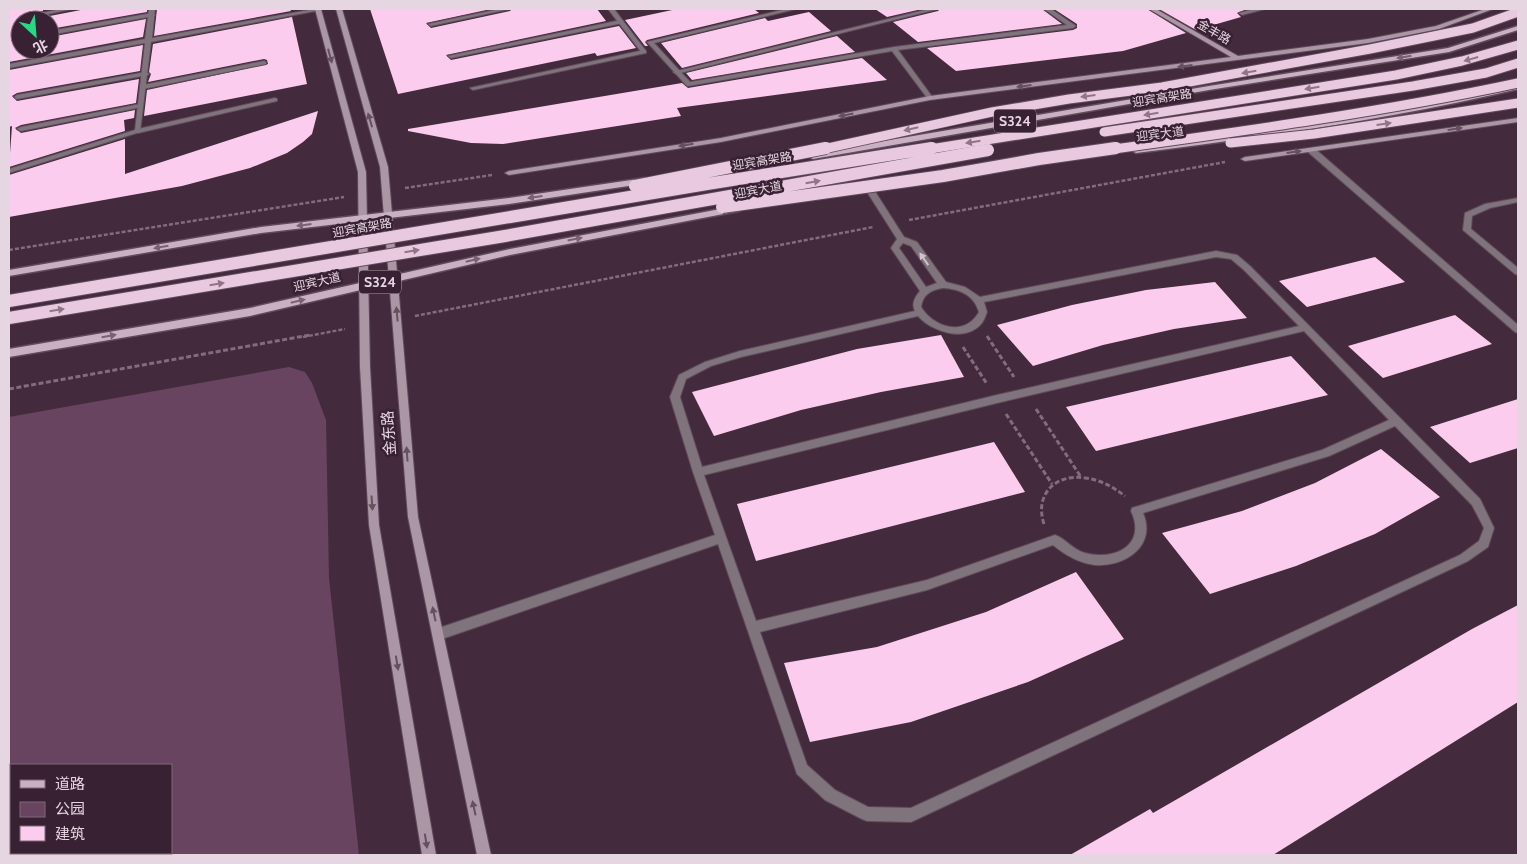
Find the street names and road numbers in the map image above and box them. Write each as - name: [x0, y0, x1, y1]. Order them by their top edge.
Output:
- street label: 金丰路: [1195, 16, 1234, 47]
- street label: 迎宾高架路: [1131, 85, 1193, 110]
- road number: S324: [994, 110, 1036, 132]
- street label: 迎宾大道: [1135, 123, 1185, 144]
- street label: 迎宾高架路: [731, 148, 793, 173]
- street label: 迎宾大道: [733, 178, 783, 201]
- street label: 迎宾高架路: [331, 215, 393, 240]
- street label: 迎宾大道: [292, 269, 342, 294]
- road number: S324: [359, 270, 401, 294]
- street label: 金东路: [378, 410, 400, 456]

